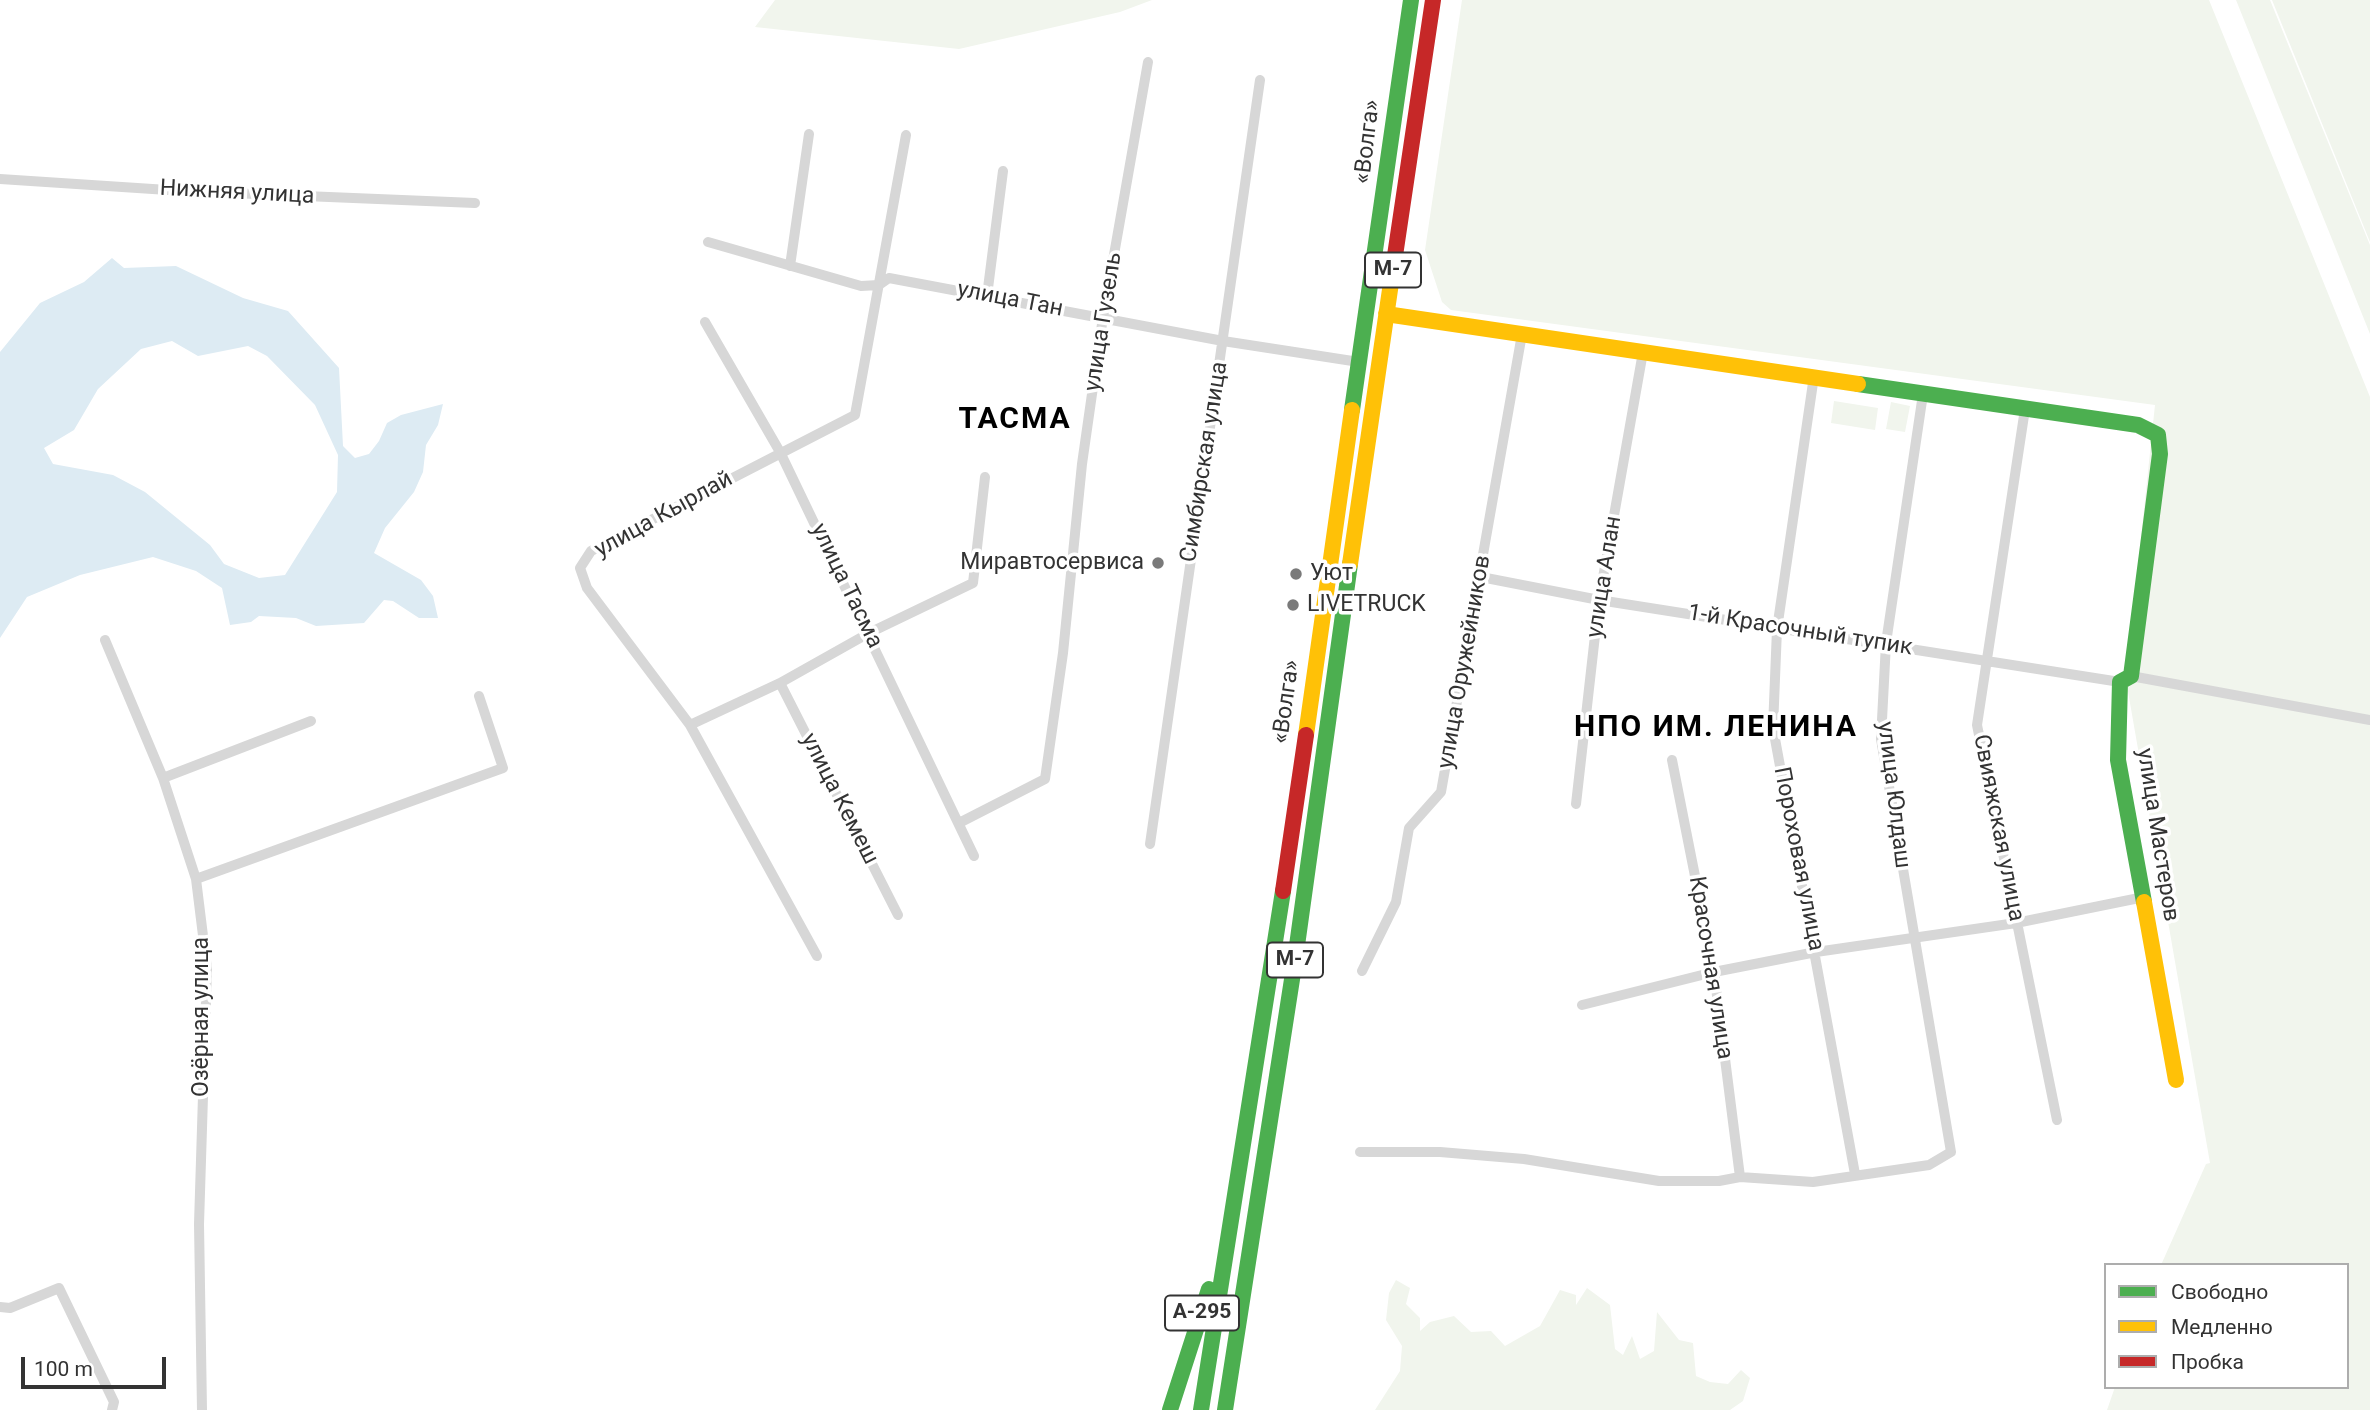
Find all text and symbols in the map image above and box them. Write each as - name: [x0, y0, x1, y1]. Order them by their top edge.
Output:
- street label: «Волга»: [1349, 98, 1387, 186]
- street label: Нижняя улица: [159, 175, 315, 211]
- street label: улица Гузель: [1079, 250, 1129, 394]
- road number: М-7: [1365, 252, 1421, 288]
- street label: улица Тан: [955, 276, 1065, 324]
- street label: Симбирская улица: [1176, 360, 1234, 564]
- district label: ТАСМА: [959, 402, 1071, 438]
- street label: улица Кырлай: [590, 466, 738, 564]
- street label: улица Алан: [1582, 514, 1628, 640]
- street label: улица Тасма: [804, 519, 888, 653]
- place label: Миравтосервиса: [960, 549, 1144, 577]
- street label: улица Оружейников: [1433, 553, 1497, 771]
- marker: Миравтосервиса: [1150, 555, 1166, 571]
- place label: Уют: [1310, 560, 1353, 588]
- marker: Уют: [1288, 566, 1304, 582]
- place label: LIVETRUCK: [1307, 591, 1426, 619]
- marker: LIVETRUCK: [1285, 597, 1301, 613]
- street label: 1-й Красочный тупик: [1686, 600, 1914, 662]
- street label: «Волга»: [1267, 658, 1307, 746]
- district label: НПО ИМ. ЛЕНИНА: [1576, 710, 1856, 746]
- street label: улица Юлдаш: [1870, 720, 1916, 870]
- street label: улица Кемеш: [794, 729, 884, 869]
- street label: Свияжская улица: [1966, 732, 2030, 924]
- street label: улица Мастеров: [2130, 746, 2184, 924]
- street label: Пороховая улица: [1767, 765, 1829, 953]
- street label: Красочная улица: [1682, 875, 1738, 1061]
- street label: Озёрная улица: [188, 937, 216, 1097]
- road number: М-7: [1267, 942, 1323, 978]
- legend: [2104, 1263, 2349, 1389]
- text: Свободно: [2171, 1280, 2268, 1304]
- road number: А-295: [1165, 1296, 1239, 1330]
- text: Медленно: [2171, 1315, 2273, 1339]
- scale bar: [24, 1344, 170, 1388]
- text: Пробка: [2171, 1350, 2244, 1374]
- text: 100 m: [34, 1357, 93, 1381]

